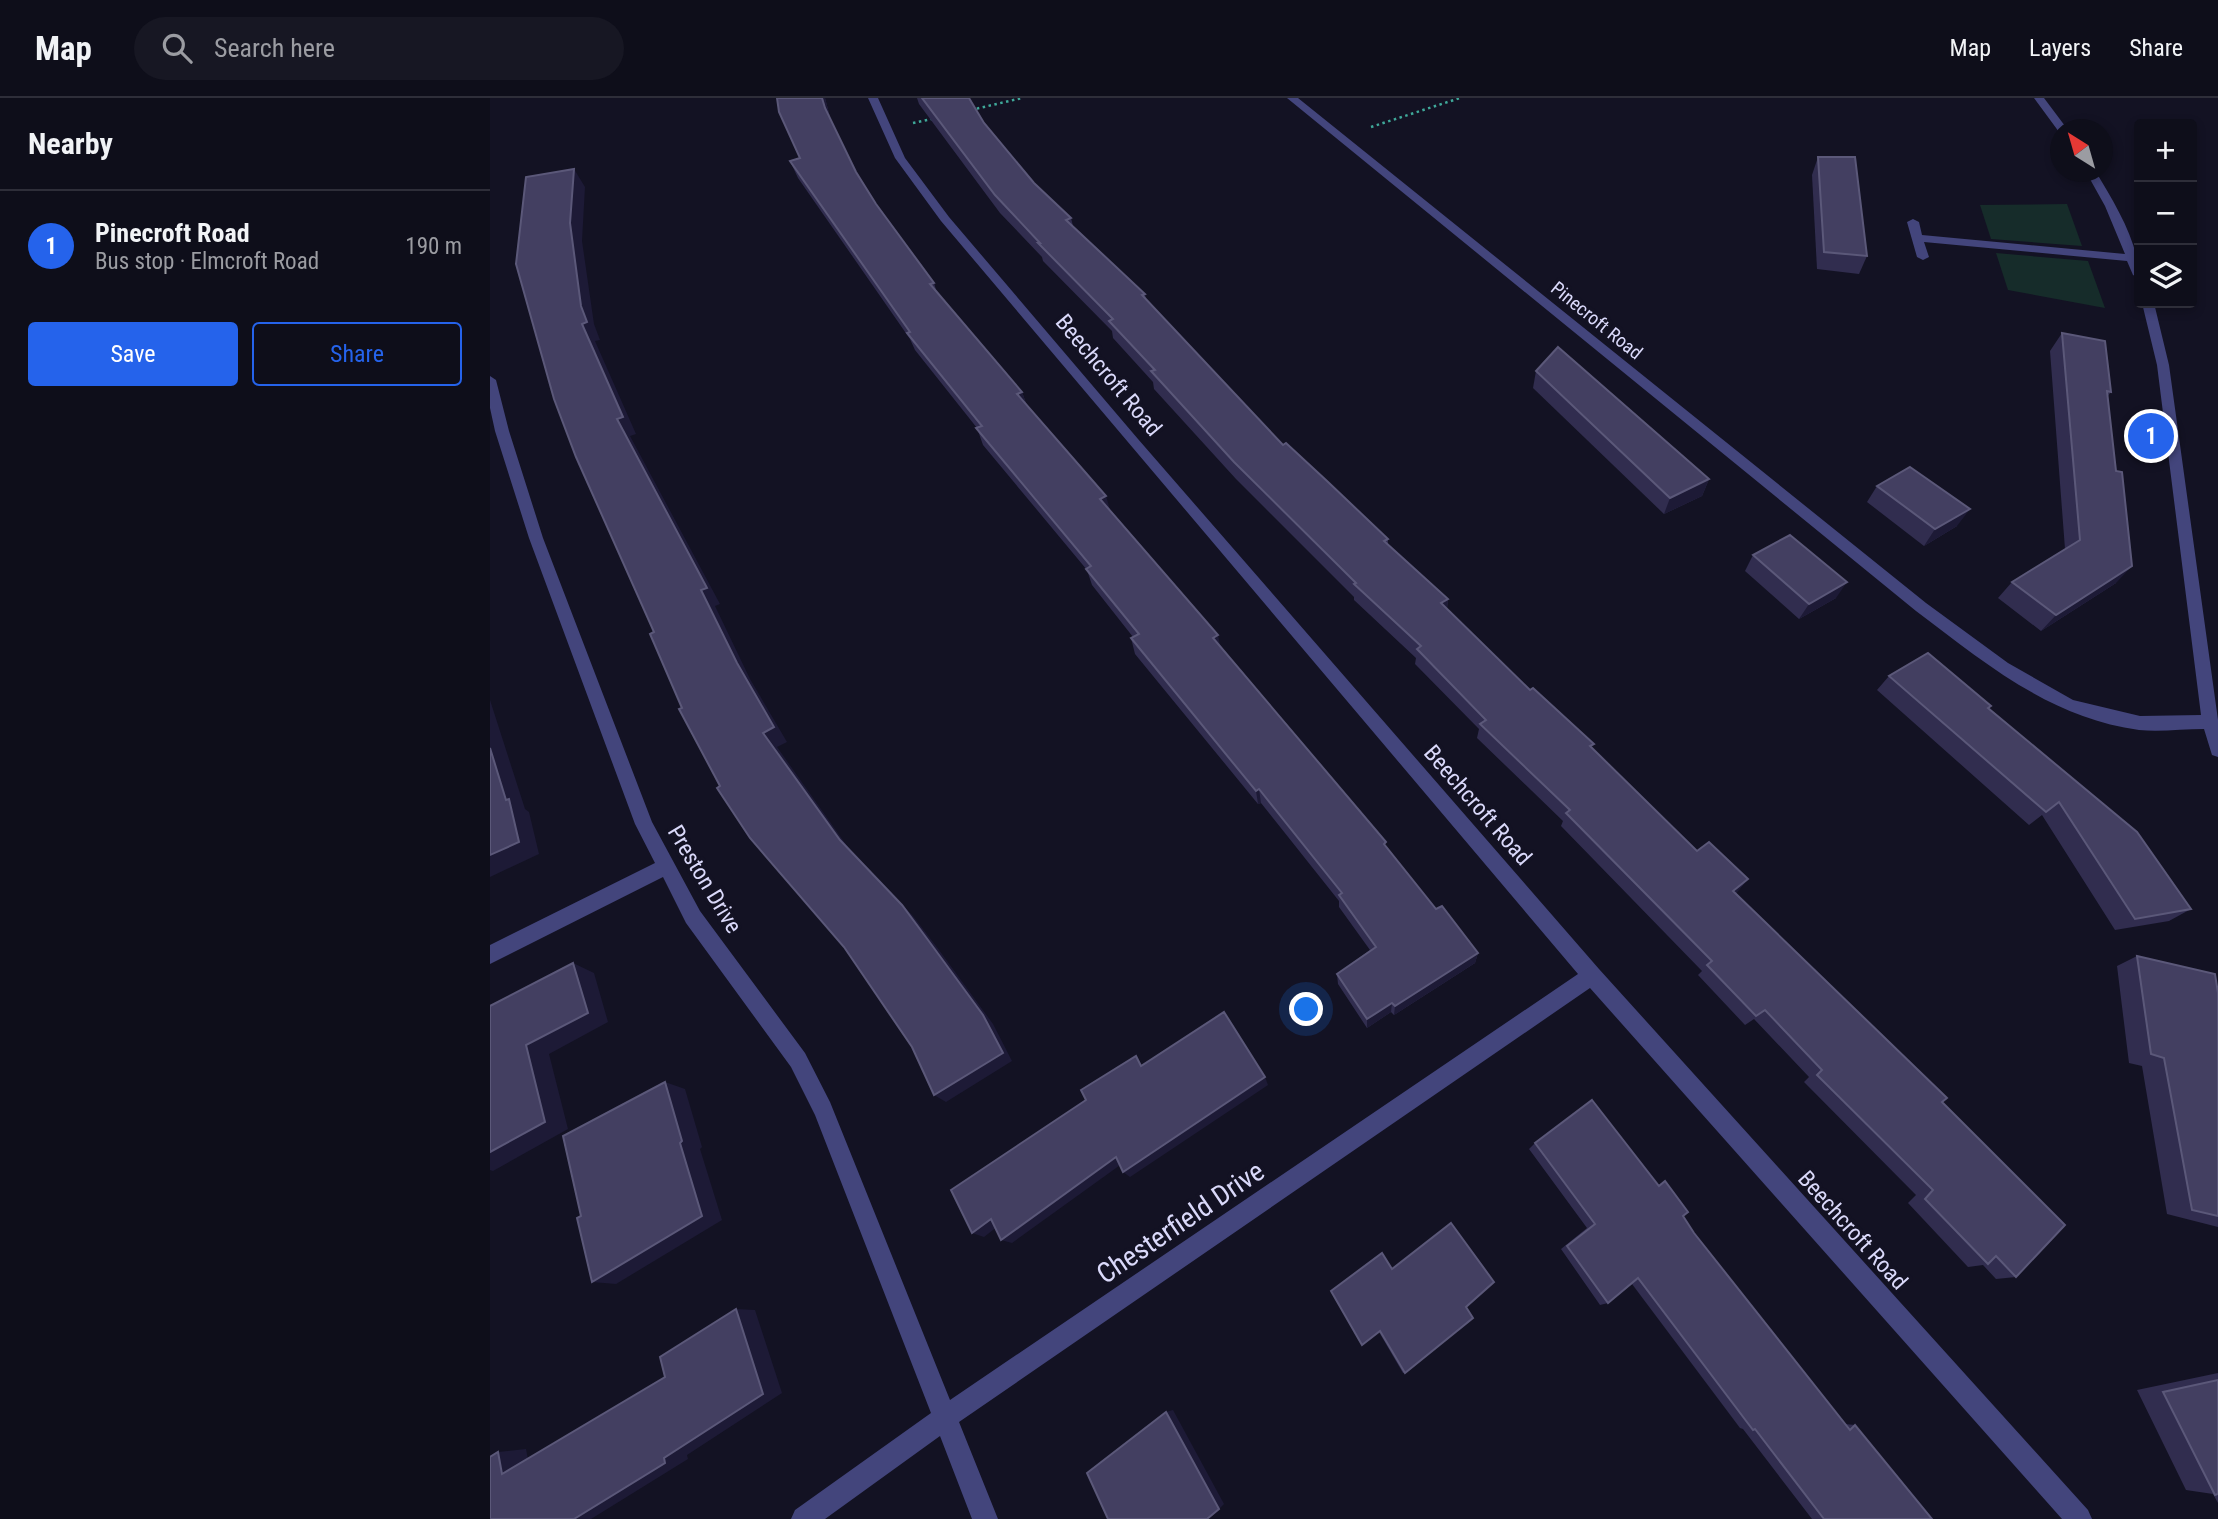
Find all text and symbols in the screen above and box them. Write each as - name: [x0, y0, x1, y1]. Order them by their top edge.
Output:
- search box: [134, 17, 624, 80]
- text: Map: [35, 29, 92, 68]
- icon: search: [158, 29, 196, 67]
- text: Search here: [214, 33, 335, 63]
- text: Map: [1950, 34, 1991, 62]
- text: Layers: [2029, 34, 2091, 62]
- text: Share: [2129, 34, 2183, 62]
- north arrow: [2050, 119, 2113, 182]
- map controls: [2134, 119, 2197, 308]
- button: +: [2134, 119, 2197, 182]
- text: Nearby: [28, 126, 113, 161]
- button: −: [2134, 182, 2197, 245]
- text: Pinecroft Road: [95, 218, 250, 248]
- text: 1: [45, 233, 57, 260]
- text: 190 m: [405, 233, 462, 260]
- button: layers: [2134, 245, 2197, 308]
- text: Bus stop · Elmcroft Road: [95, 248, 319, 275]
- street label: Pinecroft Road: [1546, 277, 1647, 364]
- street label: Beechcroft Road: [1050, 309, 1167, 442]
- button: Save: [28, 322, 238, 386]
- button: Share: [252, 322, 462, 386]
- pin: 1: [2128, 410, 2174, 462]
- street label: Beechcroft Road: [1418, 740, 1537, 871]
- street label: Preston Drive: [662, 820, 747, 938]
- your location: [1289, 992, 1323, 1026]
- street label: Chesterfield Drive: [1090, 1154, 1270, 1291]
- street label: Beechcroft Road: [1792, 1165, 1913, 1295]

